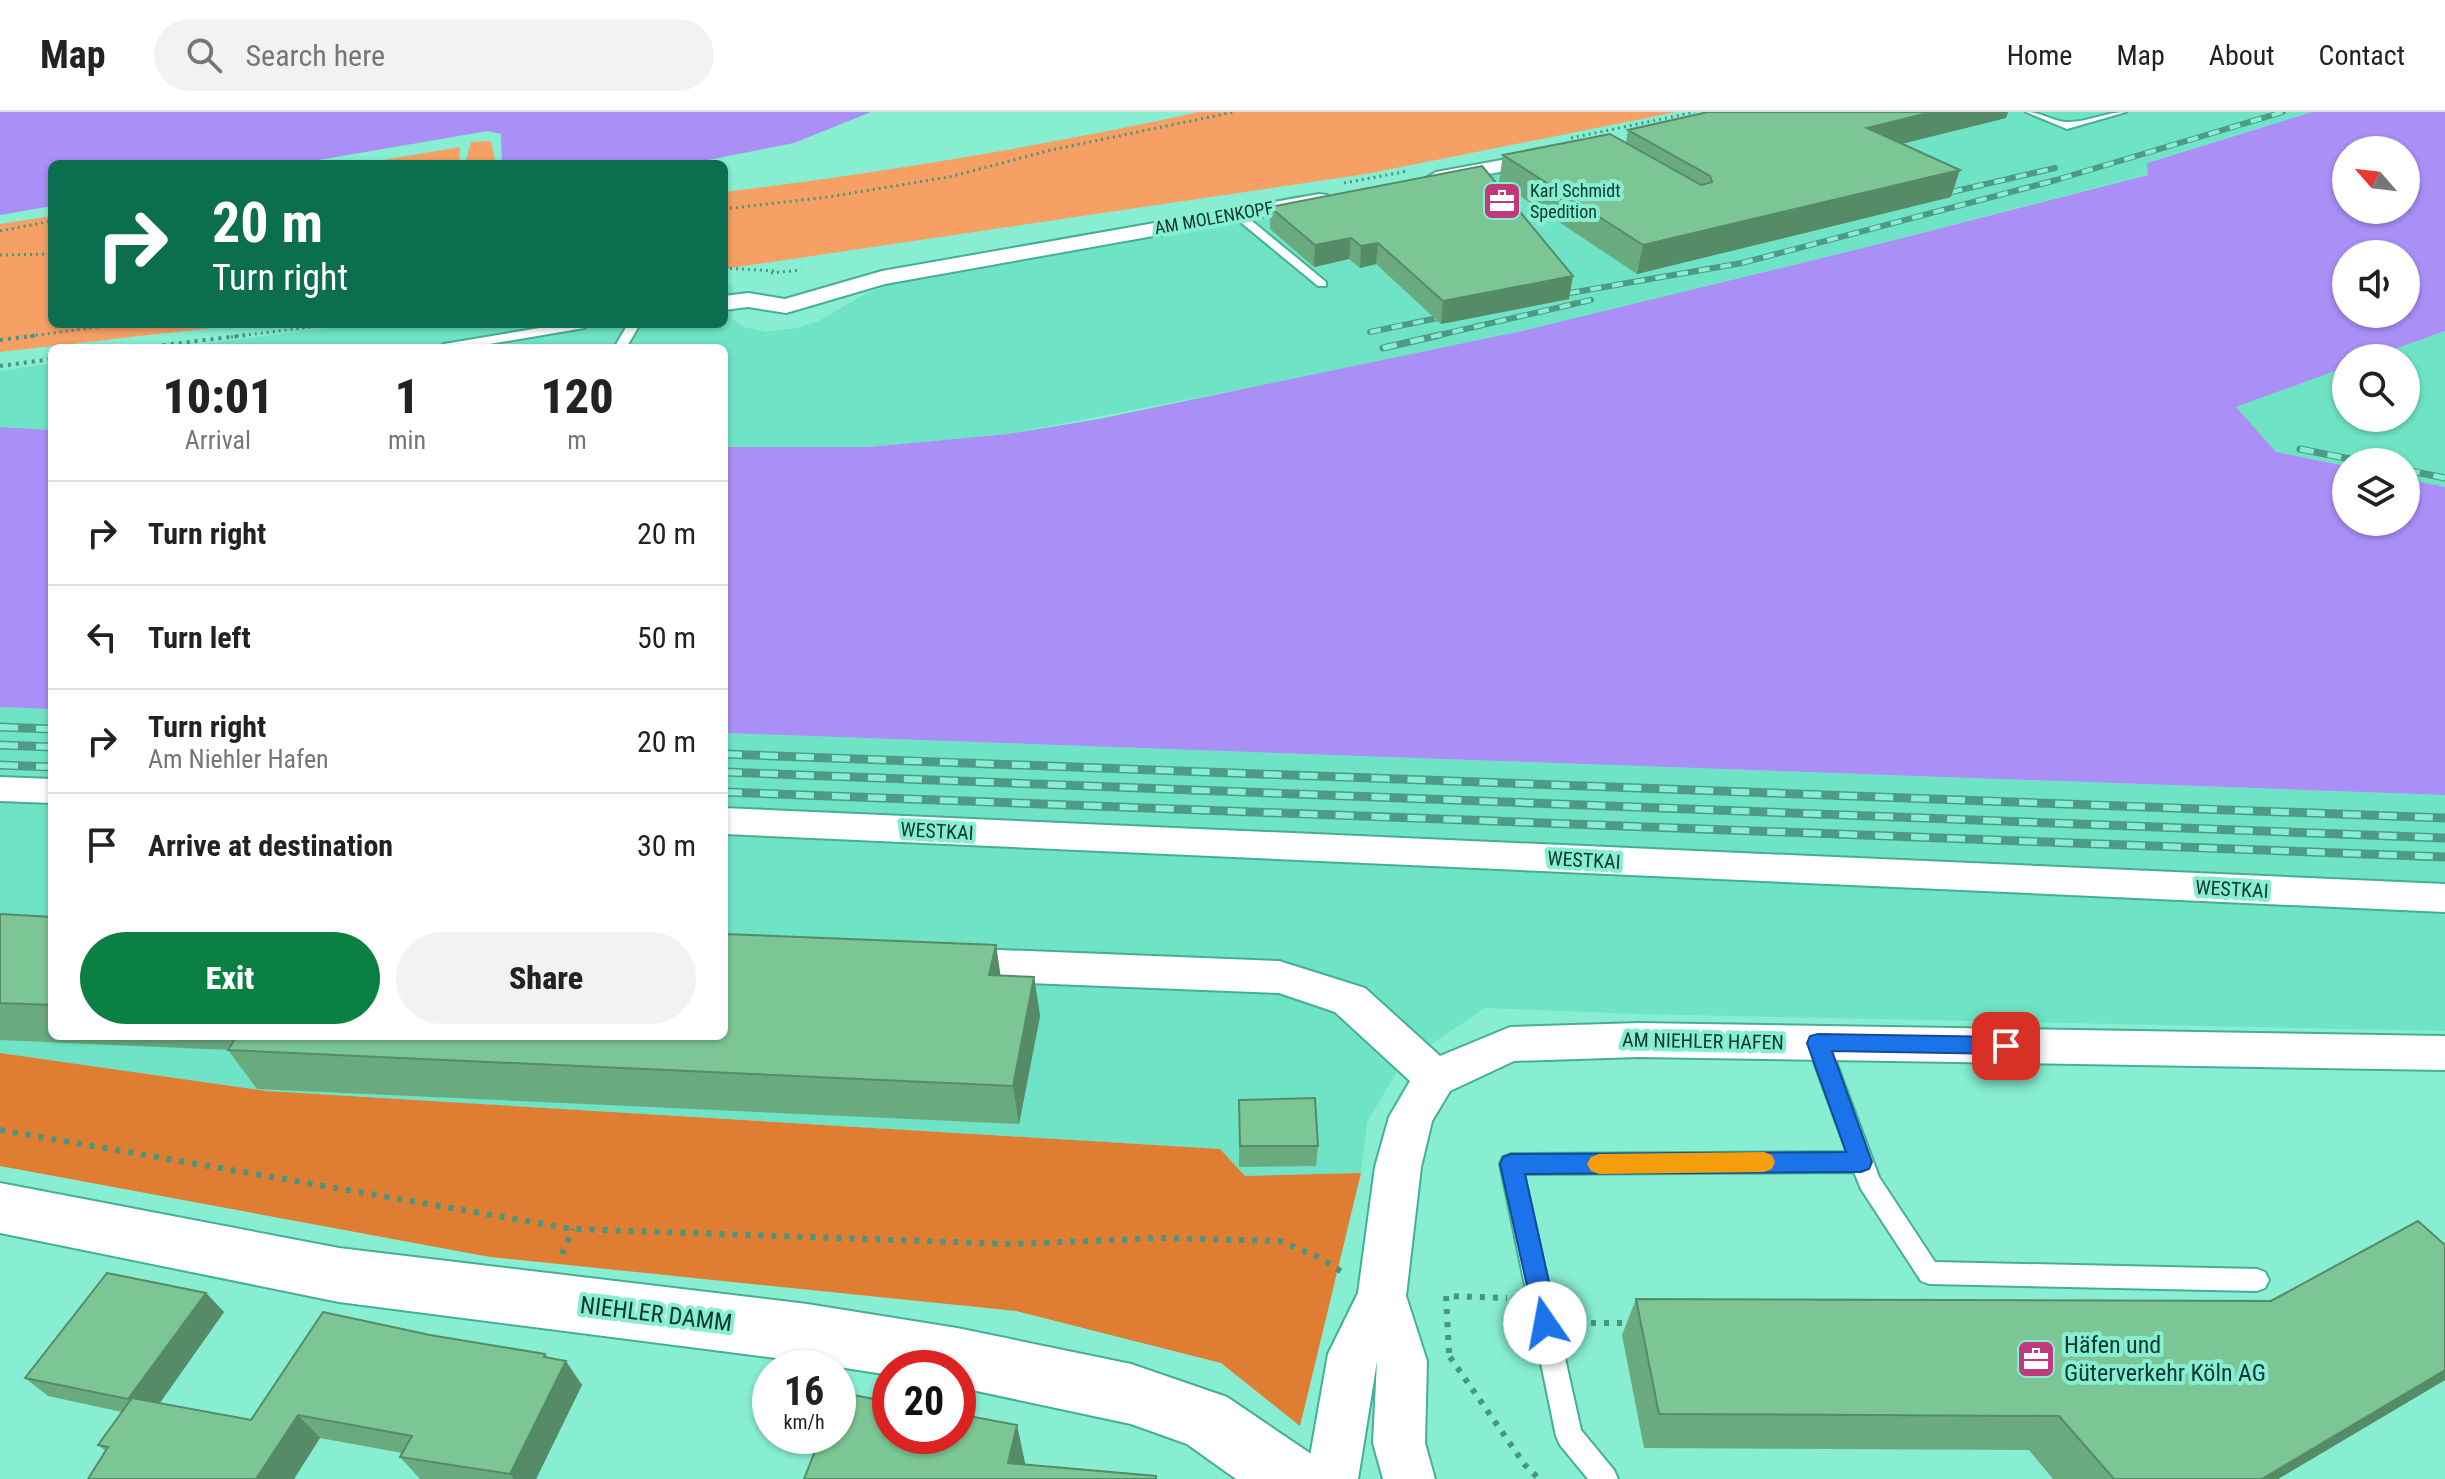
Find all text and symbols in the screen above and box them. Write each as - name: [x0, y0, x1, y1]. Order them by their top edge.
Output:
- search box: [154, 19, 714, 91]
- text: Map: [40, 33, 106, 77]
- icon: search: [182, 33, 226, 77]
- text: Search here: [246, 38, 385, 73]
- text: Home: [2007, 39, 2072, 72]
- text: Map: [2116, 39, 2165, 72]
- text: About: [2209, 39, 2275, 72]
- text: Contact: [2319, 39, 2405, 72]
- north arrow: [2332, 136, 2420, 224]
- map controls: [2332, 136, 2420, 536]
- office icon: Karl Schmidt Spedition: [1481, 180, 1523, 222]
- place label: Karl Schmidt Spedition: [1530, 180, 1620, 222]
- text: 20 m: [212, 190, 323, 256]
- icon: right: [80, 192, 184, 296]
- street label: AM MOLENKOPF: [1153, 197, 1275, 238]
- button: sound: [2332, 240, 2420, 328]
- text: Turn right: [212, 257, 348, 299]
- button: search: [2332, 344, 2420, 432]
- text: 10:01: [162, 368, 274, 425]
- text: 1: [395, 368, 419, 425]
- text: 120: [540, 368, 614, 425]
- text: Arrival: [185, 425, 251, 455]
- text: min: [388, 425, 426, 455]
- text: m: [567, 425, 587, 455]
- button: layers: [2332, 448, 2420, 536]
- icon: right: [80, 511, 124, 555]
- text: Turn right: [148, 516, 266, 551]
- text: 20 m: [637, 516, 696, 551]
- icon: left: [80, 615, 124, 659]
- text: Turn left: [148, 620, 251, 655]
- text: 50 m: [637, 620, 696, 655]
- text: Turn right: [148, 709, 266, 744]
- icon: right: [80, 719, 124, 763]
- text: 20 m: [637, 724, 696, 759]
- text: Am Niehler Hafen: [148, 744, 329, 774]
- street label: WESTKAI: [900, 817, 974, 845]
- icon: arrive: [80, 823, 124, 867]
- text: Arrive at destination: [148, 828, 393, 863]
- text: 30 m: [637, 828, 696, 863]
- street label: WESTKAI: [1547, 846, 1621, 874]
- street label: WESTKAI: [2195, 875, 2269, 903]
- button: Exit: [80, 932, 380, 1024]
- button: Share: [396, 932, 696, 1024]
- pin: [1972, 1012, 2040, 1080]
- icon: arrive: [1984, 1024, 2028, 1068]
- street label: AM NIEHLER HAFEN: [1622, 1028, 1784, 1054]
- position arrow: [1503, 1281, 1587, 1365]
- street label: NIEHLER DAMM: [578, 1291, 734, 1337]
- place label: Häfen und Güterverkehr Köln AG: [2064, 1331, 2266, 1387]
- office icon: Häfen und Güterverkehr Köln AG: [2015, 1338, 2057, 1380]
- speed limit sign: 20: [872, 1350, 976, 1454]
- text: 16: [784, 1368, 824, 1415]
- text: km/h: [783, 1410, 825, 1434]

